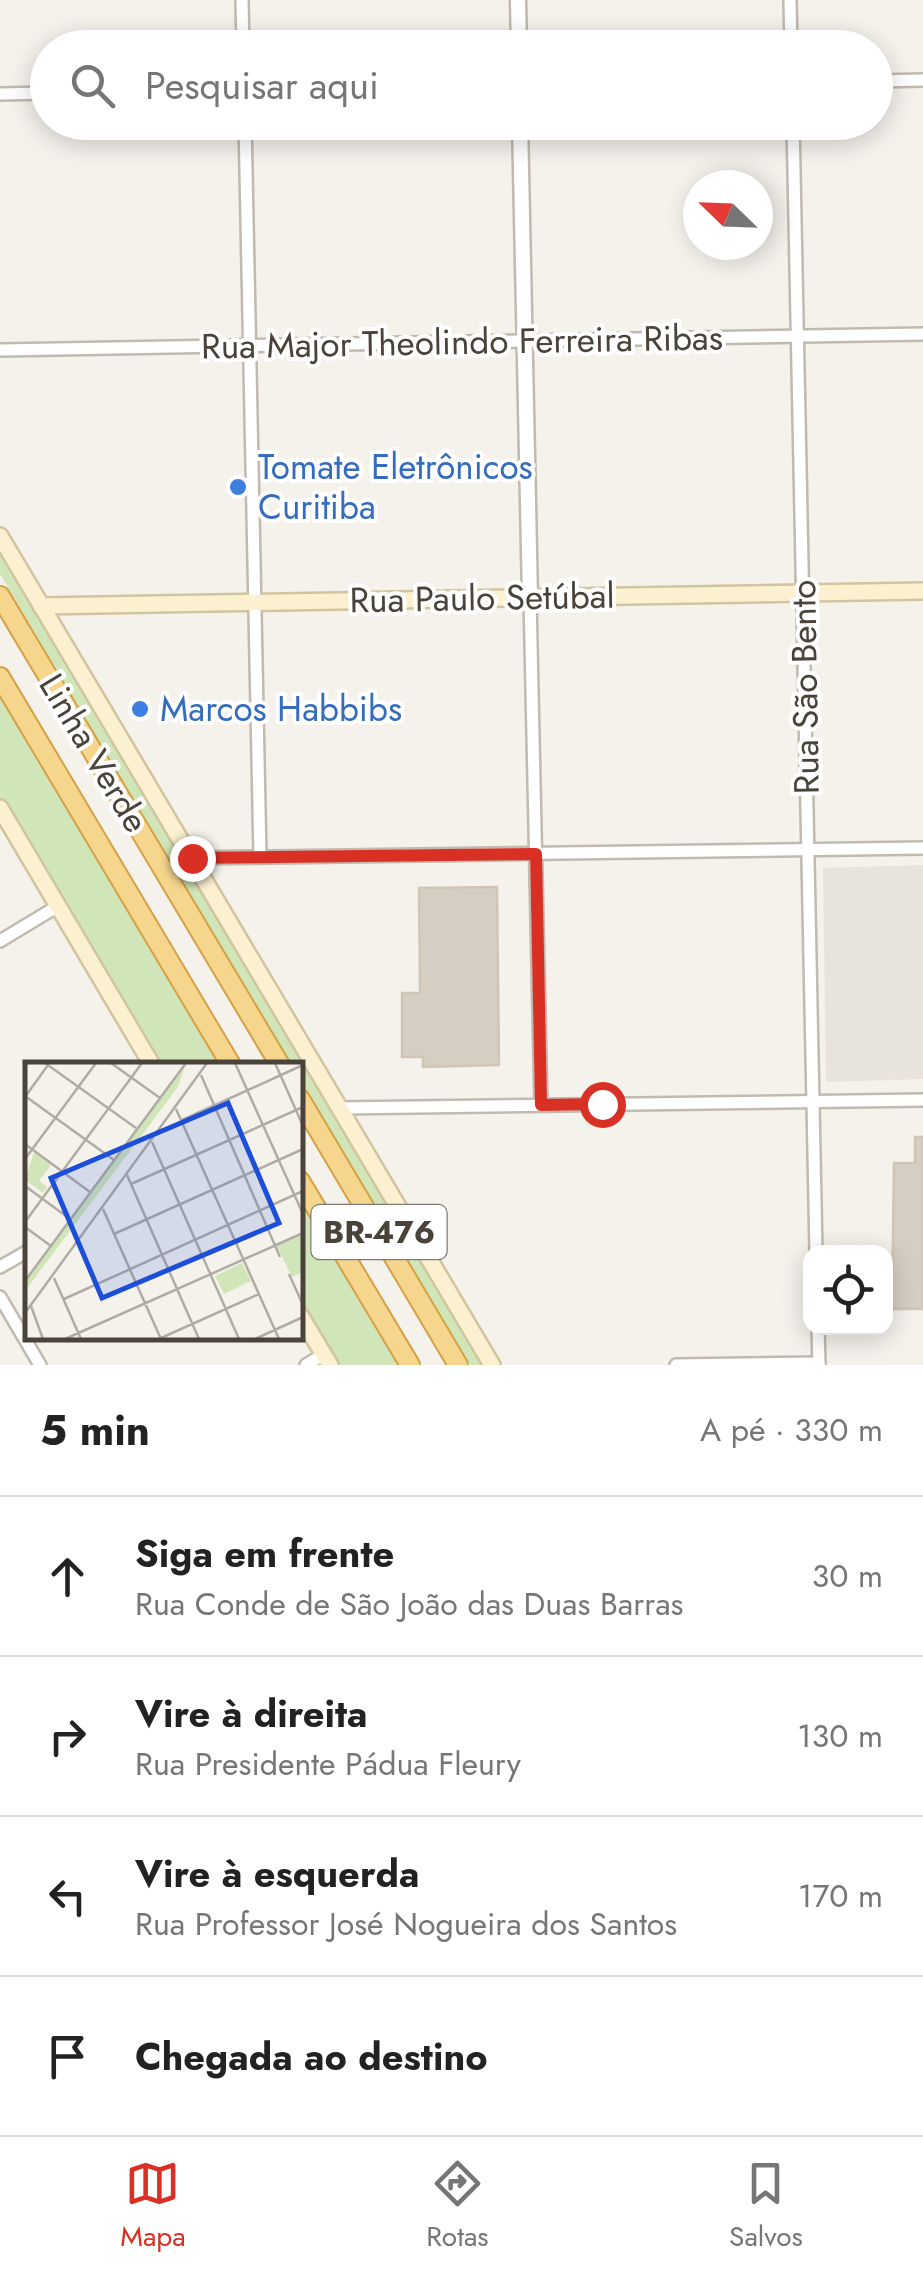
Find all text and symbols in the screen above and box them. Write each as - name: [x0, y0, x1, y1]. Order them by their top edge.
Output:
- search box: [30, 30, 893, 140]
- icon: search: [65, 58, 120, 113]
- text: Pesquisar aqui: [145, 58, 379, 113]
- north arrow: [683, 170, 773, 260]
- street label: Rua Major Theolindo Ferreira Ribas: [201, 312, 723, 372]
- place label: Tomate Eletrônicos Curitiba: [258, 442, 533, 532]
- marker: Tomate Eletrônicos Curitiba: [227, 476, 249, 498]
- street label: Rua Paulo Setúbal: [349, 571, 615, 625]
- street label: Rua São Bento: [778, 579, 832, 795]
- street label: Linha Verde: [27, 664, 161, 842]
- place label: Marcos Habbibs: [160, 684, 402, 734]
- marker: Marcos Habbibs: [129, 698, 151, 720]
- route end: [170, 836, 216, 882]
- inset map: [25, 1062, 302, 1340]
- route start: [580, 1082, 626, 1128]
- road number: BR-476: [312, 1205, 446, 1259]
- map controls: [803, 1245, 893, 1335]
- button: locate: [803, 1245, 893, 1335]
- text: 5 min: [40, 1400, 150, 1461]
- text: A pé · 330 m: [700, 1407, 883, 1453]
- text: Siga em frente: [135, 1526, 394, 1581]
- icon: ahead: [40, 1549, 95, 1604]
- text: 30 m: [812, 1553, 883, 1599]
- text: Rua Conde de São João das Duas Barras: [135, 1581, 683, 1627]
- text: Vire à direita: [135, 1686, 368, 1741]
- icon: right: [40, 1709, 95, 1764]
- text: 130 m: [797, 1713, 883, 1759]
- text: Rua Presidente Pádua Fleury: [135, 1741, 521, 1787]
- text: Vire à esquerda: [135, 1846, 419, 1901]
- icon: left: [40, 1869, 95, 1924]
- text: 170 m: [798, 1873, 883, 1919]
- text: Rua Professor José Nogueira dos Santos: [135, 1901, 677, 1947]
- icon: arrive: [40, 2029, 95, 2084]
- text: Chegada ao destino: [135, 2029, 488, 2084]
- tab: Mapa: [120, 2156, 186, 2257]
- tab: Rotas: [426, 2156, 489, 2257]
- tab: Salvos: [729, 2156, 803, 2257]

